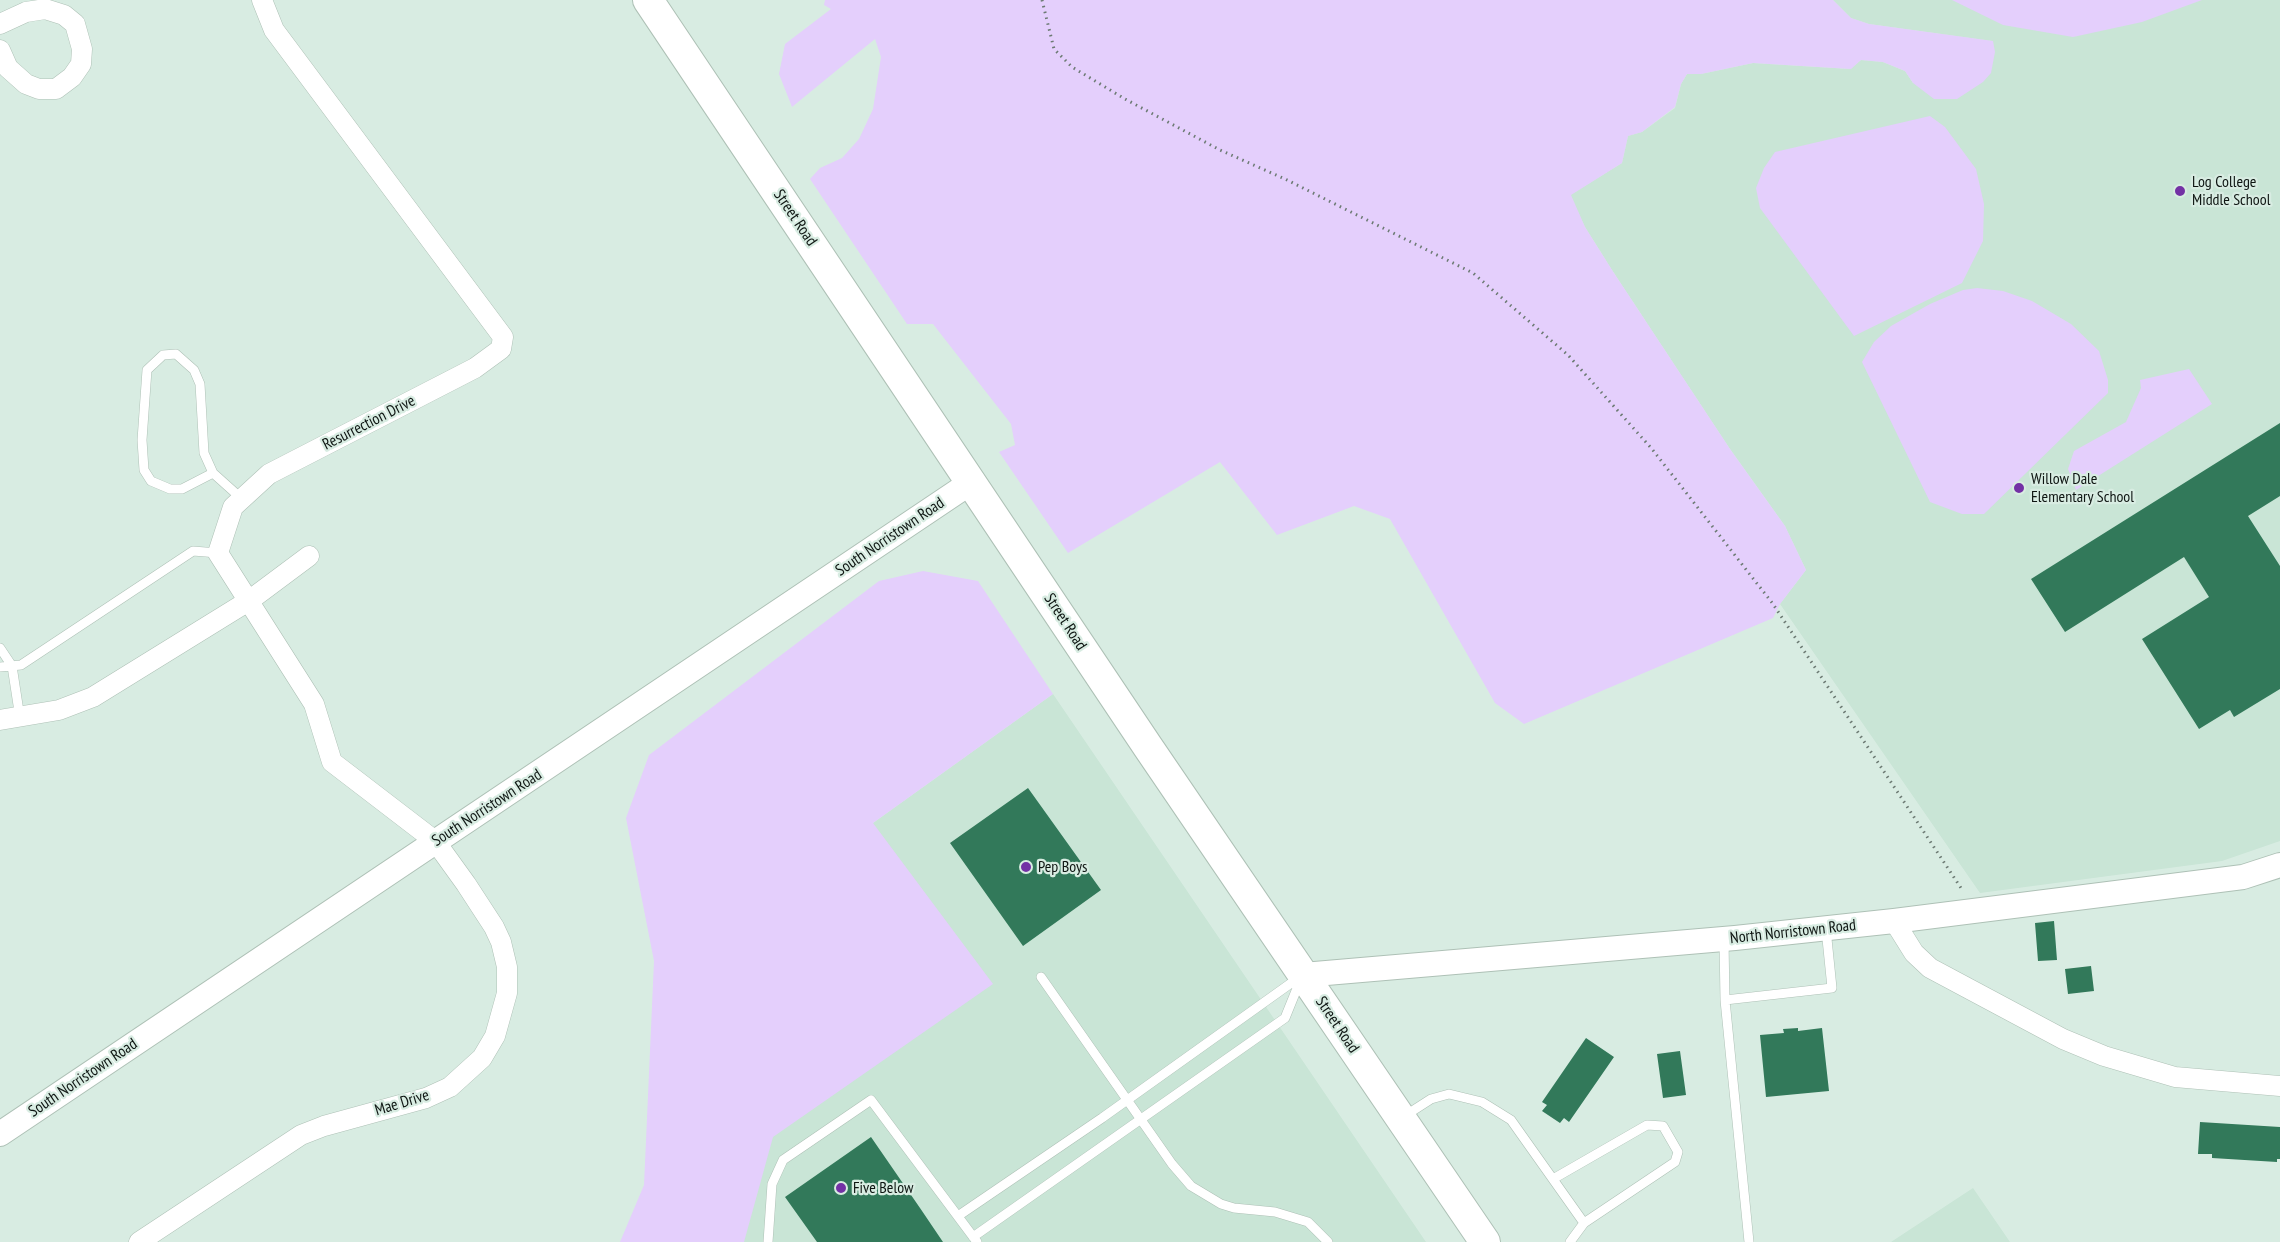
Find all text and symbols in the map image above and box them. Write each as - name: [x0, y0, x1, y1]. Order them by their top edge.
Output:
- place label: Log College Middle School: [2192, 172, 2270, 210]
- marker: Log College Middle School: [2173, 184, 2187, 198]
- street label: Street Road: [769, 186, 821, 250]
- street label: Resurrection Drive: [320, 391, 418, 455]
- place label: Willow Dale Elementary School: [2031, 469, 2134, 507]
- marker: Willow Dale Elementary School: [2012, 481, 2026, 495]
- street label: South Norristown Road: [832, 494, 948, 580]
- street label: Street Road: [1040, 590, 1090, 654]
- street label: South Norristown Road: [429, 765, 545, 851]
- place label: Pep Boys: [1038, 857, 1087, 877]
- marker: Pep Boys: [1019, 860, 1033, 874]
- street label: North Norristown Road: [1729, 916, 1857, 948]
- street label: Street Road: [1311, 993, 1363, 1057]
- street label: South Norristown Road: [25, 1035, 141, 1121]
- street label: Mae Drive: [373, 1086, 431, 1120]
- place label: Five Below: [853, 1178, 913, 1198]
- marker: Five Below: [834, 1181, 848, 1195]

